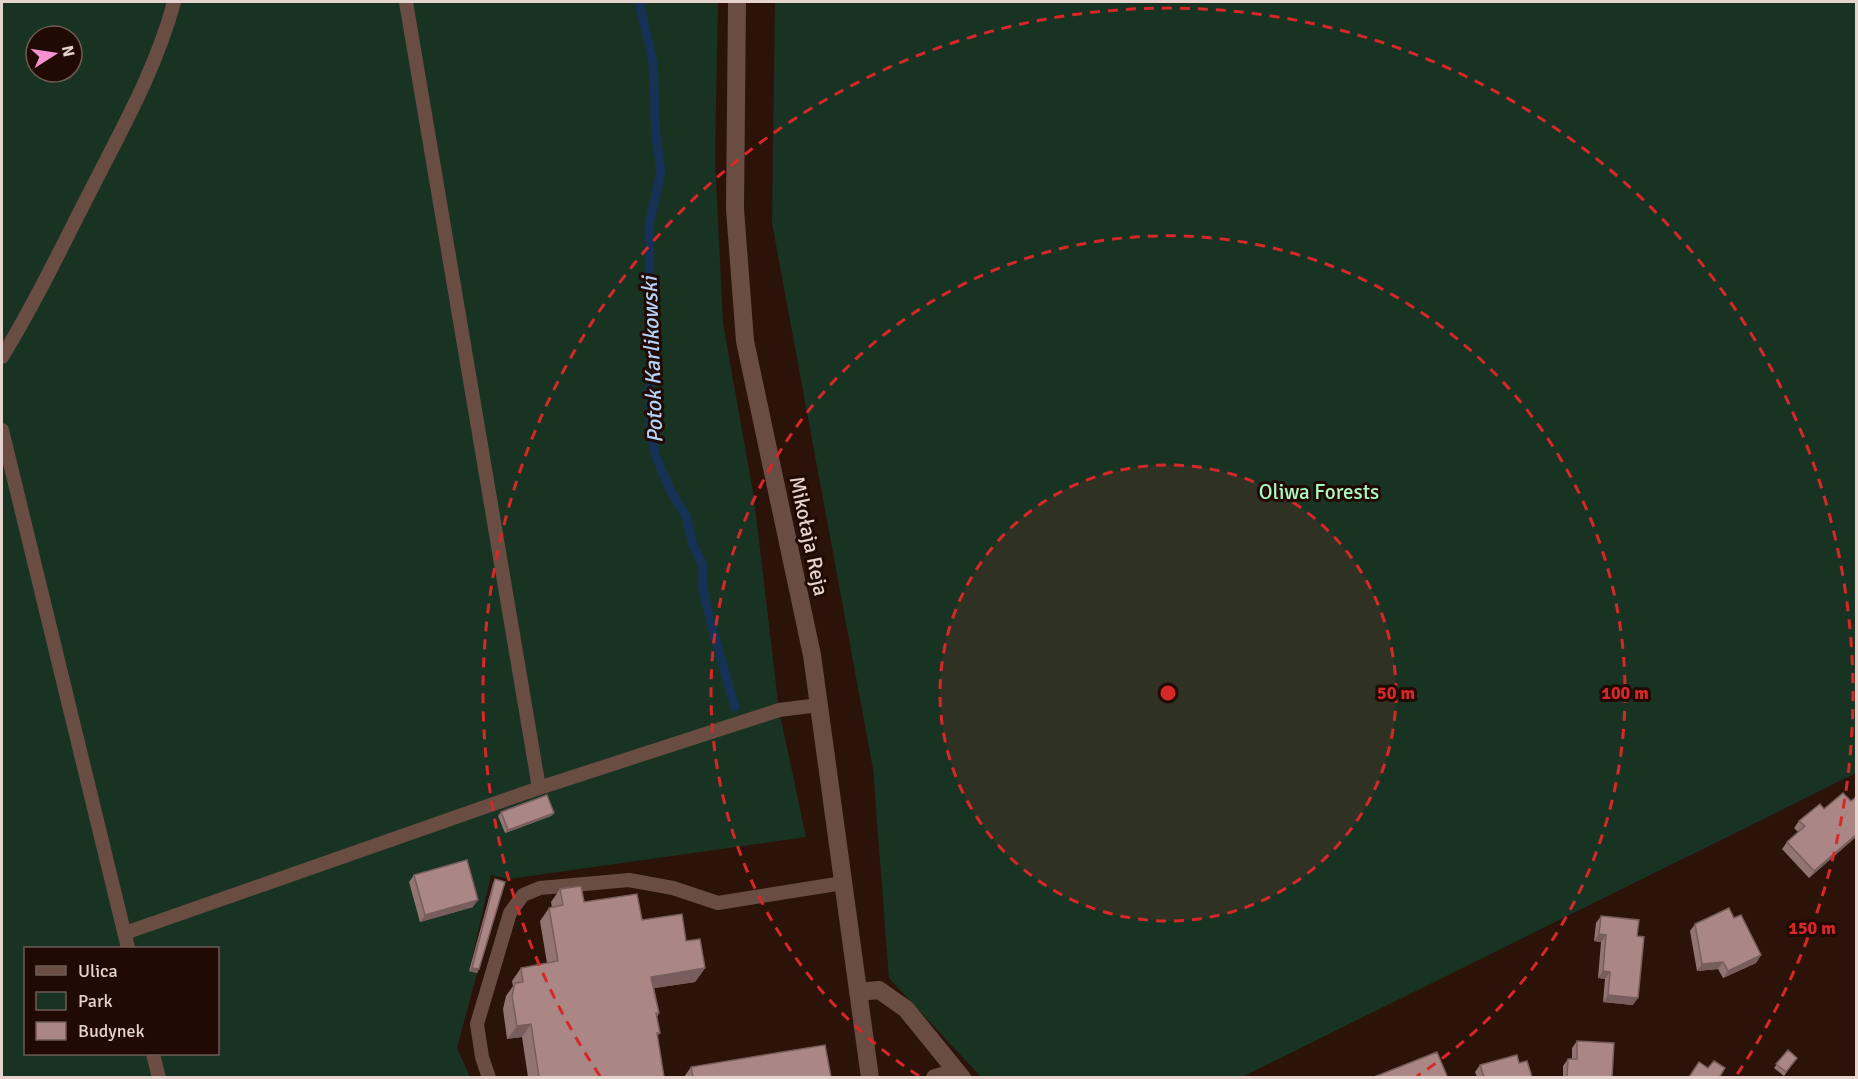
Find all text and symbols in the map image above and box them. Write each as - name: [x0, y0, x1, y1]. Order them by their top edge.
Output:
- north arrow: [24, 24, 84, 84]
- text: N: [57, 44, 79, 59]
- water label: Potok Karlikowski: [636, 274, 668, 444]
- street label: Mikołaja Reja: [784, 474, 834, 598]
- park label: Oliwa Forests: [1259, 479, 1379, 505]
- text: 50 m: [1377, 682, 1415, 704]
- text: 100 m: [1601, 682, 1649, 704]
- centre of rings: [1158, 683, 1178, 703]
- text: 150 m: [1788, 917, 1836, 939]
- legend: [24, 947, 219, 1055]
- text: Ulica: [78, 960, 118, 982]
- text: Park: [78, 990, 113, 1012]
- text: Budynek: [78, 1020, 145, 1042]

